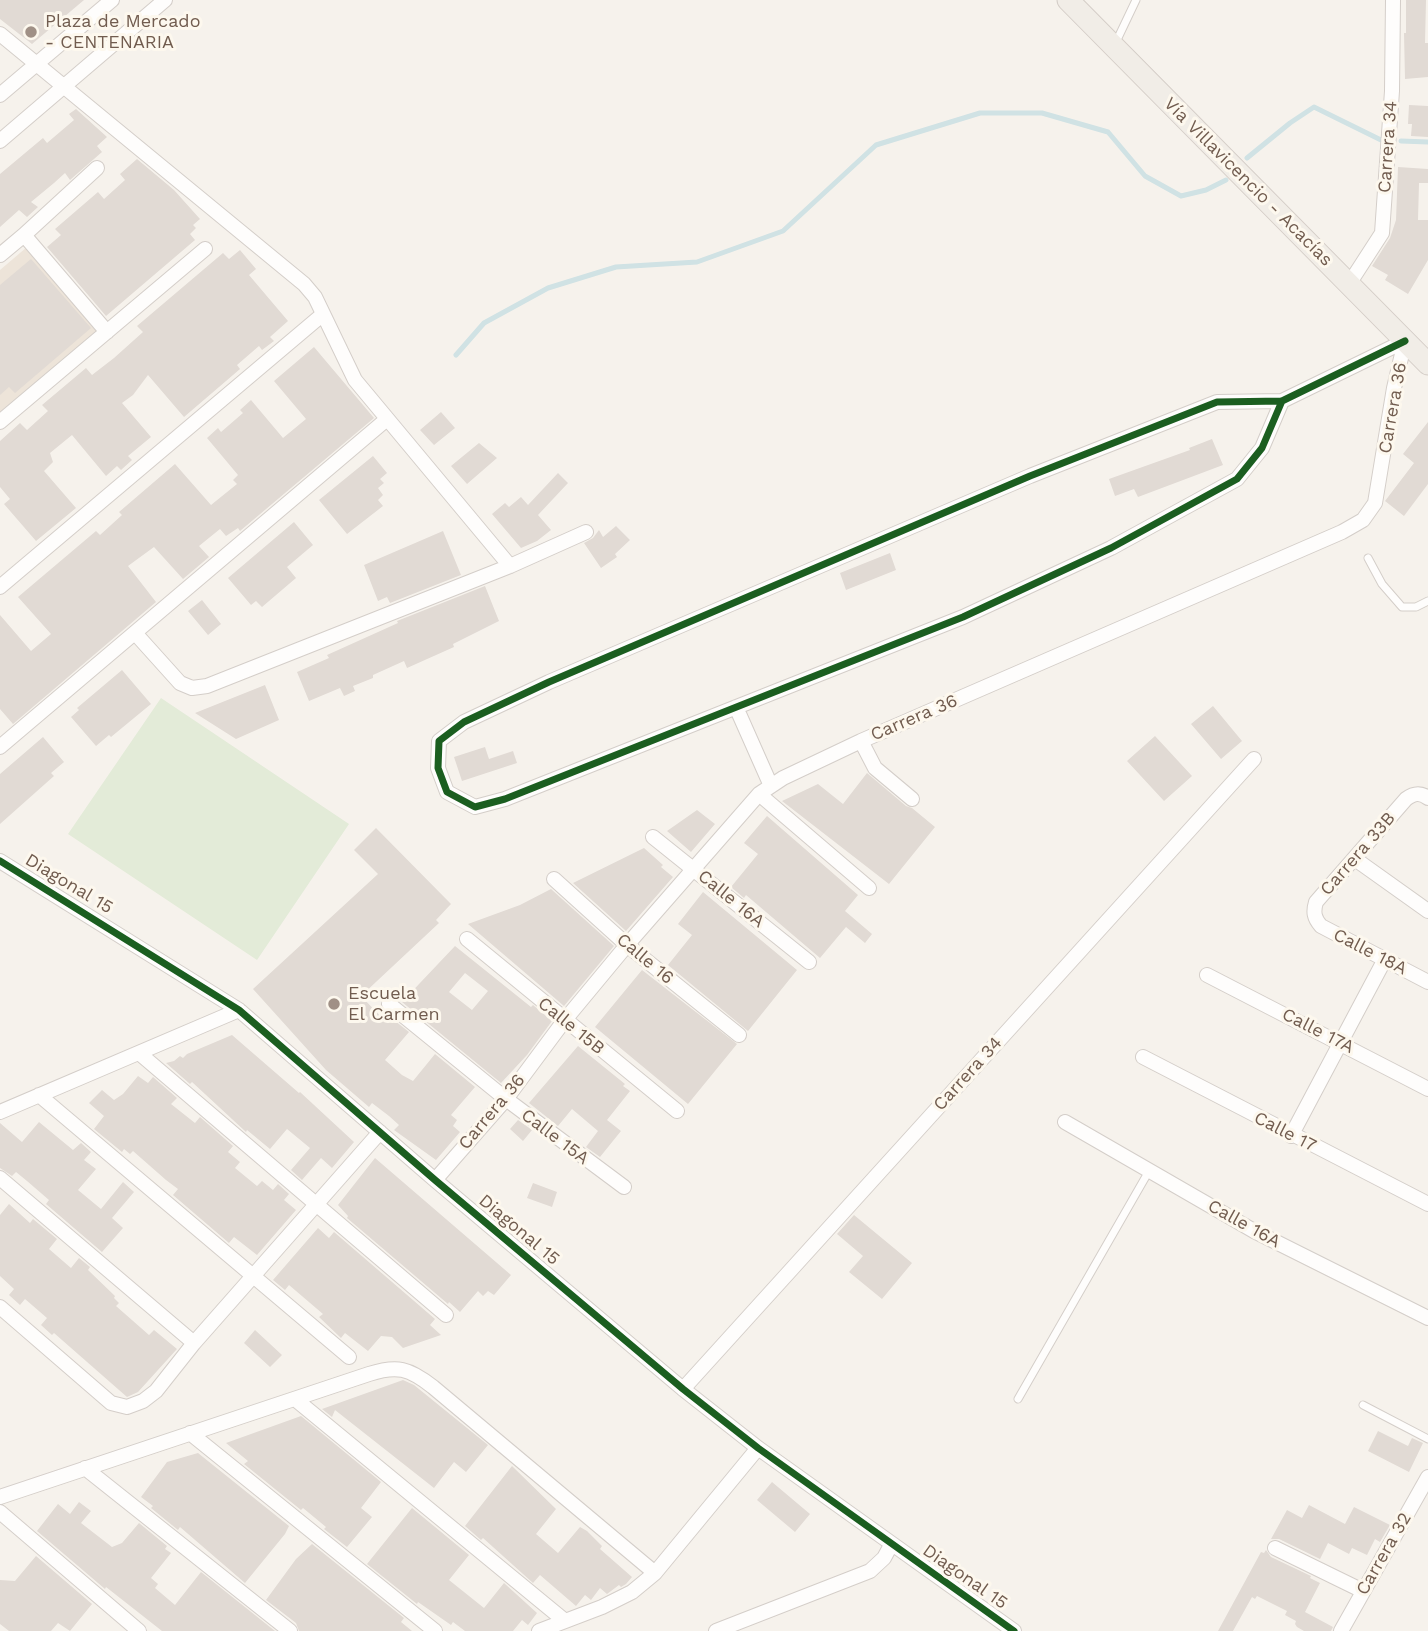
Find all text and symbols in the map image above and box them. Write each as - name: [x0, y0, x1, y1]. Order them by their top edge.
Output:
- place label: Plaza de Mercado - CENTENARIA: [45, 11, 200, 54]
- marker: Plaza de Mercado - CENTENARIA: [23, 24, 39, 40]
- street label: Vía Villavicencio - Acacías: [1159, 93, 1337, 271]
- street label: Carrera 34: [1374, 100, 1402, 194]
- street label: Carrera 36: [1374, 361, 1412, 455]
- street label: Carrera 36: [867, 690, 961, 746]
- street label: Carrera 33B: [1316, 808, 1400, 900]
- street label: Diagonal 15: [21, 849, 117, 919]
- street label: Calle 16A: [693, 865, 769, 933]
- street label: Calle 18A: [1329, 924, 1411, 980]
- street label: Calle 16: [612, 929, 678, 989]
- place label: Escuela El Carmen: [348, 983, 440, 1026]
- street label: Calle 15B: [533, 993, 609, 1059]
- marker: Escuela El Carmen: [326, 996, 342, 1012]
- street label: Calle 17A: [1278, 1004, 1358, 1058]
- street label: Carrera 34: [929, 1033, 1007, 1115]
- street label: Carrera 36: [454, 1070, 530, 1154]
- street label: Calle 15A: [517, 1104, 593, 1170]
- street label: Calle 17: [1250, 1107, 1320, 1157]
- street label: Diagonal 15: [474, 1190, 564, 1270]
- street label: Calle 16A: [1204, 1195, 1284, 1253]
- street label: Carrera 32: [1352, 1509, 1416, 1599]
- street label: Diagonal 15: [918, 1540, 1012, 1614]

